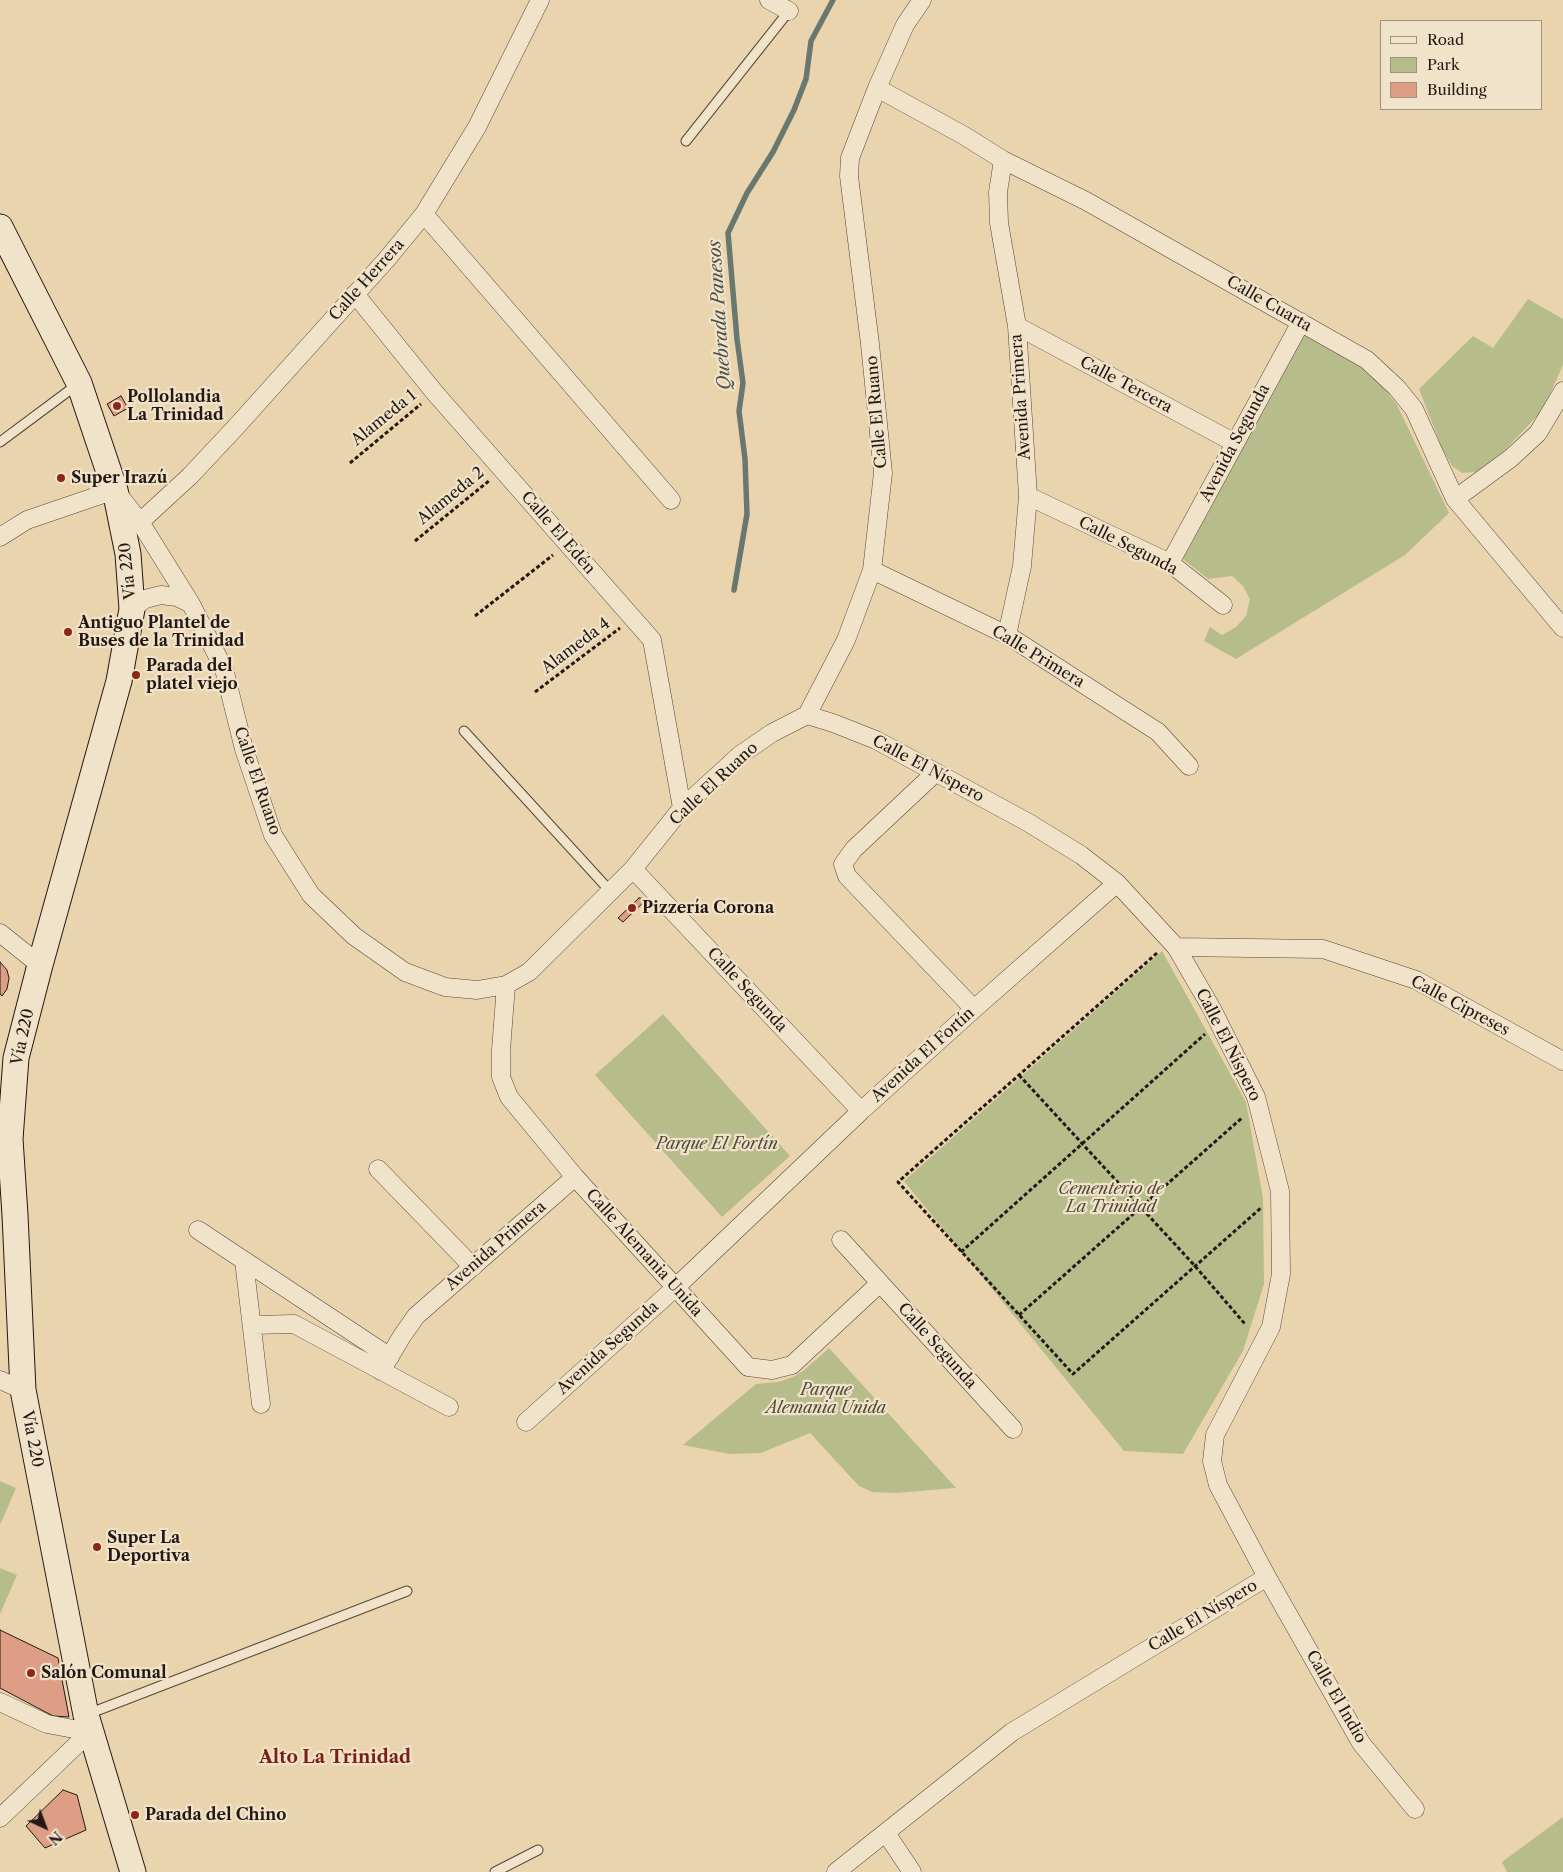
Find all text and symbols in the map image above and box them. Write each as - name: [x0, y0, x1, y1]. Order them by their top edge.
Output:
- legend: [1380, 20, 1543, 110]
- text: Road: [1427, 30, 1464, 49]
- text: Park: [1427, 55, 1460, 74]
- text: Building: [1427, 80, 1487, 99]
- street label: Calle Herrera: [325, 235, 409, 325]
- water label: Quebrada Panesos: [704, 239, 736, 391]
- street label: Calle Cuarta: [1223, 272, 1315, 336]
- street label: Avenida Primera: [1007, 333, 1035, 461]
- street label: Calle Tercera: [1077, 353, 1175, 417]
- street label: Calle El Ruano: [862, 355, 892, 469]
- street label: Avenida Segunda: [1196, 381, 1274, 505]
- street label: Alameda 1: [348, 386, 420, 450]
- place label: Pollolandia La Trinidad: [127, 387, 224, 425]
- marker: Pollolandia La Trinidad: [111, 400, 123, 412]
- street label: Alameda 2: [414, 463, 488, 529]
- place label: Super Irazú: [71, 468, 167, 488]
- marker: Super Irazú: [55, 472, 67, 484]
- street label: Calle El Edén: [517, 488, 599, 578]
- street label: Calle Segunda: [1075, 513, 1181, 579]
- street label: Vía 220: [115, 541, 141, 601]
- place label: Antiguo Plantel de Buses de la Trinidad: [78, 613, 244, 651]
- street label: Alameda 4: [538, 614, 614, 678]
- street label: Calle Primera: [988, 622, 1088, 692]
- marker: Antiguo Plantel de Buses de la Trinidad: [62, 626, 74, 638]
- place label: Parada del platel viejo: [146, 656, 238, 694]
- marker: Parada del platel viejo: [130, 669, 142, 681]
- street label: Calle El Ruano: [229, 724, 285, 838]
- street label: Calle El Níspero: [869, 731, 987, 807]
- street label: Calle El Ruano: [666, 738, 762, 830]
- place label: Pizzería Corona: [642, 898, 774, 918]
- marker: Pizzería Corona: [626, 902, 638, 914]
- street label: Calle Segunda: [703, 944, 791, 1036]
- street label: Calle Cipreses: [1407, 972, 1513, 1040]
- street label: Calle El Níspero: [1191, 986, 1265, 1104]
- street label: Avenida El Fortín: [867, 1004, 979, 1106]
- street label: Vía 220: [8, 1007, 38, 1067]
- park label: Parque El Fortín: [656, 1134, 778, 1154]
- park label: Cementerio de La Trinidad: [1058, 1179, 1164, 1217]
- street label: Calle Alemania Unida: [582, 1185, 706, 1321]
- street label: Avenida Primera: [442, 1197, 550, 1295]
- street label: Avenida Segunda: [553, 1297, 663, 1399]
- street label: Calle Segunda: [894, 1299, 980, 1393]
- park label: Parque Alemania Unida: [766, 1380, 886, 1418]
- street label: Vía 220: [17, 1409, 47, 1469]
- place label: Super La Deportiva: [107, 1528, 190, 1566]
- marker: Super La Deportiva: [91, 1541, 103, 1553]
- street label: Calle El Níspero: [1145, 1576, 1261, 1656]
- street label: Calle El Indio: [1302, 1647, 1370, 1747]
- place label: Salón Comunal: [41, 1663, 167, 1683]
- marker: Salón Comunal: [25, 1667, 37, 1679]
- district label: Alto La Trinidad: [259, 1747, 411, 1769]
- north arrow: [20, 1802, 70, 1852]
- place label: Parada del Chino: [145, 1805, 286, 1825]
- marker: Parada del Chino: [129, 1809, 141, 1821]
- text: N: [45, 1827, 66, 1849]

